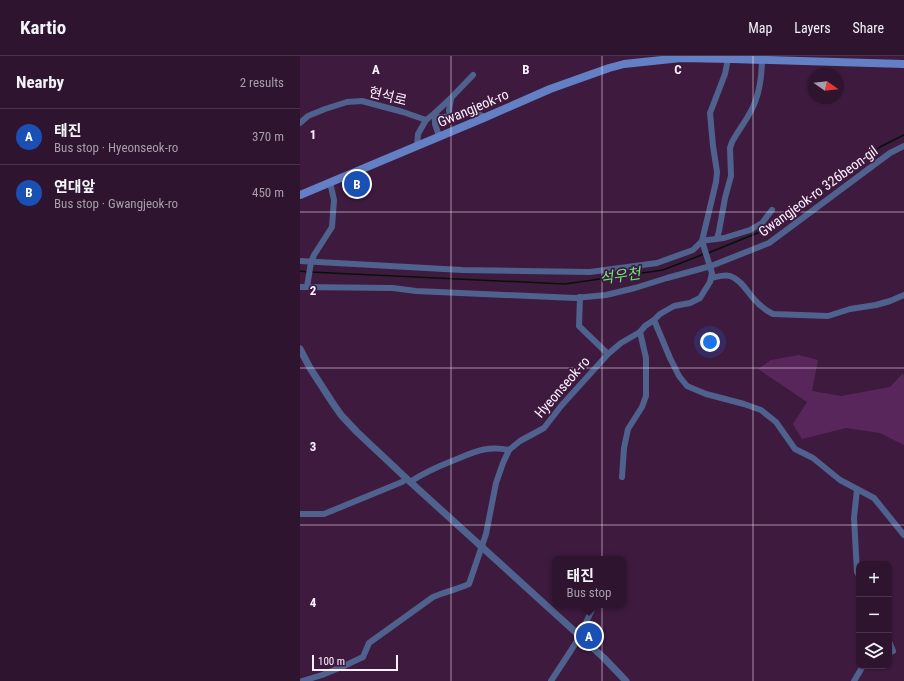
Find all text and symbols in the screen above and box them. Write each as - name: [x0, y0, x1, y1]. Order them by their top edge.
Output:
- text: Kartio: [20, 16, 66, 39]
- text: Map: [748, 20, 772, 36]
- text: Layers: [794, 20, 831, 36]
- text: Share: [853, 20, 884, 36]
- text: A: [372, 62, 380, 77]
- text: B: [522, 62, 530, 77]
- text: C: [674, 62, 682, 77]
- north arrow: [808, 68, 844, 104]
- text: Nearby: [16, 72, 64, 92]
- text: 2 results: [240, 75, 284, 90]
- street label: 현석로: [367, 84, 409, 108]
- street label: Gwangjeok-ro: [435, 86, 511, 130]
- text: 태진: [54, 122, 82, 140]
- text: 1: [310, 127, 316, 142]
- text: A: [25, 129, 33, 144]
- text: 370 m: [252, 129, 284, 144]
- text: Bus stop · Hyeonseok-ro: [54, 140, 178, 155]
- street label: Gwangjeok-ro 326beon-gil: [755, 142, 881, 240]
- pin: B: [344, 169, 370, 199]
- text: 연대앞: [54, 178, 95, 196]
- text: B: [25, 185, 33, 200]
- text: 450 m: [252, 185, 284, 200]
- text: Bus stop · Gwangjeok-ro: [54, 196, 178, 211]
- water label: 석우천: [598, 264, 644, 288]
- text: 2: [310, 283, 317, 298]
- your location: [700, 332, 720, 352]
- street label: Hyeonseok-ro: [531, 353, 593, 421]
- text: 3: [310, 439, 316, 454]
- popup: [552, 556, 626, 608]
- map controls: [856, 561, 892, 669]
- button: +: [856, 561, 892, 597]
- text: 태진: [567, 567, 594, 585]
- text: Bus stop: [567, 585, 611, 600]
- text: 4: [310, 595, 317, 610]
- button: −: [856, 597, 892, 633]
- pin: A: [576, 621, 602, 651]
- button: layers: [856, 633, 892, 669]
- scale bar: [312, 653, 398, 672]
- text: 100 m: [318, 655, 345, 668]

